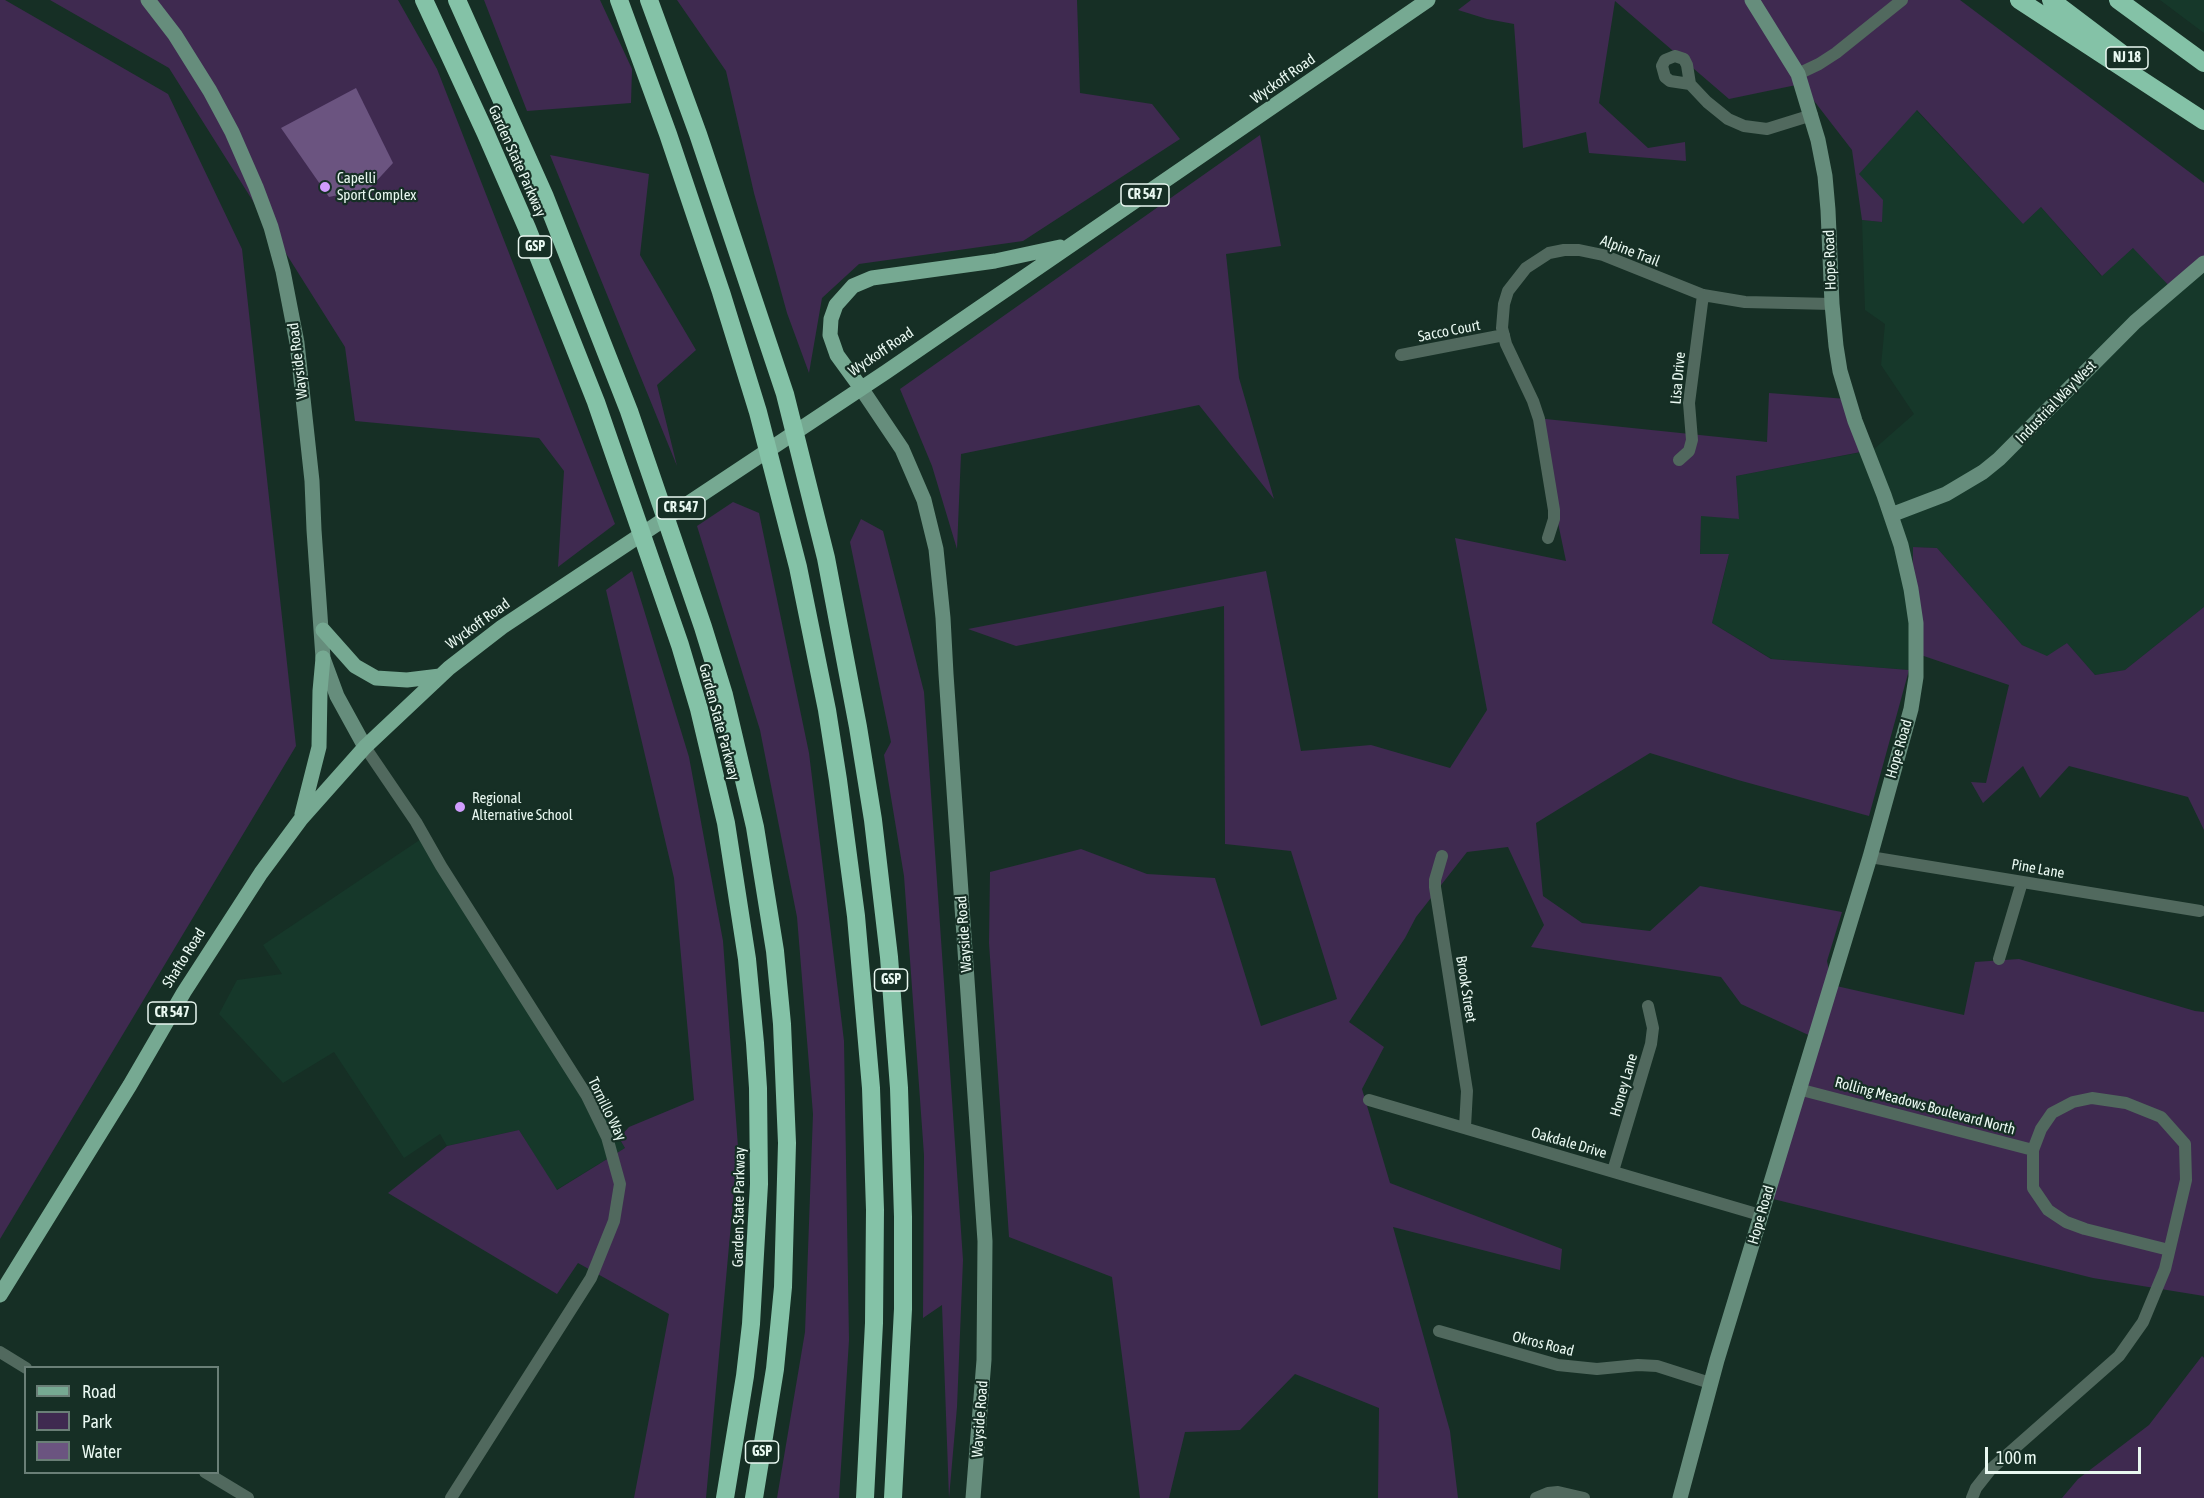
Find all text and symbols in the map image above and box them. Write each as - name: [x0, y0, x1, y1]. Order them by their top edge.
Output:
- road number: NJ 18: [2106, 47, 2148, 69]
- street label: Wyckoff Road: [1247, 50, 1319, 108]
- street label: Garden State Parkway: [484, 102, 550, 220]
- place label: Capelli Sport Complex: [337, 169, 416, 204]
- marker: Capelli Sport Complex: [318, 180, 332, 194]
- road number: CR 547: [1121, 184, 1169, 206]
- street label: Hope Road: [1820, 230, 1840, 290]
- street label: Alpine Trail: [1598, 231, 1662, 271]
- road number: GSP: [518, 236, 552, 258]
- street label: Sacco Court: [1416, 316, 1482, 346]
- street label: Wayside Road: [284, 322, 312, 400]
- street label: Wyckoff Road: [845, 324, 917, 380]
- street label: Lisa Drive: [1667, 351, 1689, 405]
- street label: Industrial Way West: [2012, 357, 2100, 447]
- road number: CR 547: [657, 497, 705, 519]
- street label: Wyckoff Road: [443, 595, 513, 653]
- street label: Garden State Parkway: [695, 662, 743, 782]
- street label: Hope Road: [1882, 718, 1916, 780]
- place label: Regional Alternative School: [472, 789, 573, 824]
- marker: Regional Alternative School: [453, 800, 467, 814]
- street label: Pine Lane: [2010, 855, 2066, 883]
- street label: Wayside Road: [952, 895, 976, 973]
- street label: Shafto Road: [159, 925, 209, 991]
- street label: Brook Street: [1452, 954, 1480, 1024]
- road number: GSP: [874, 969, 908, 991]
- road number: CR 547: [148, 1002, 196, 1024]
- street label: Honey Lane: [1606, 1051, 1642, 1119]
- street label: Rolling Meadows Boulevard North: [1833, 1073, 2017, 1139]
- street label: Tornillo Way: [584, 1074, 630, 1144]
- street label: Oakdale Drive: [1529, 1124, 1609, 1162]
- street label: Garden State Parkway: [729, 1147, 749, 1267]
- street label: Hope Road: [1744, 1184, 1778, 1246]
- street label: Okros Road: [1510, 1328, 1576, 1360]
- legend: [24, 1366, 219, 1474]
- street label: Wayside Road: [968, 1380, 992, 1458]
- text: Road: [82, 1381, 116, 1402]
- text: Park: [82, 1411, 112, 1432]
- scale bar: [1988, 1435, 2144, 1473]
- text: Water: [82, 1441, 121, 1462]
- road number: GSP: [746, 1441, 778, 1463]
- text: 100 m: [1996, 1447, 2037, 1468]

